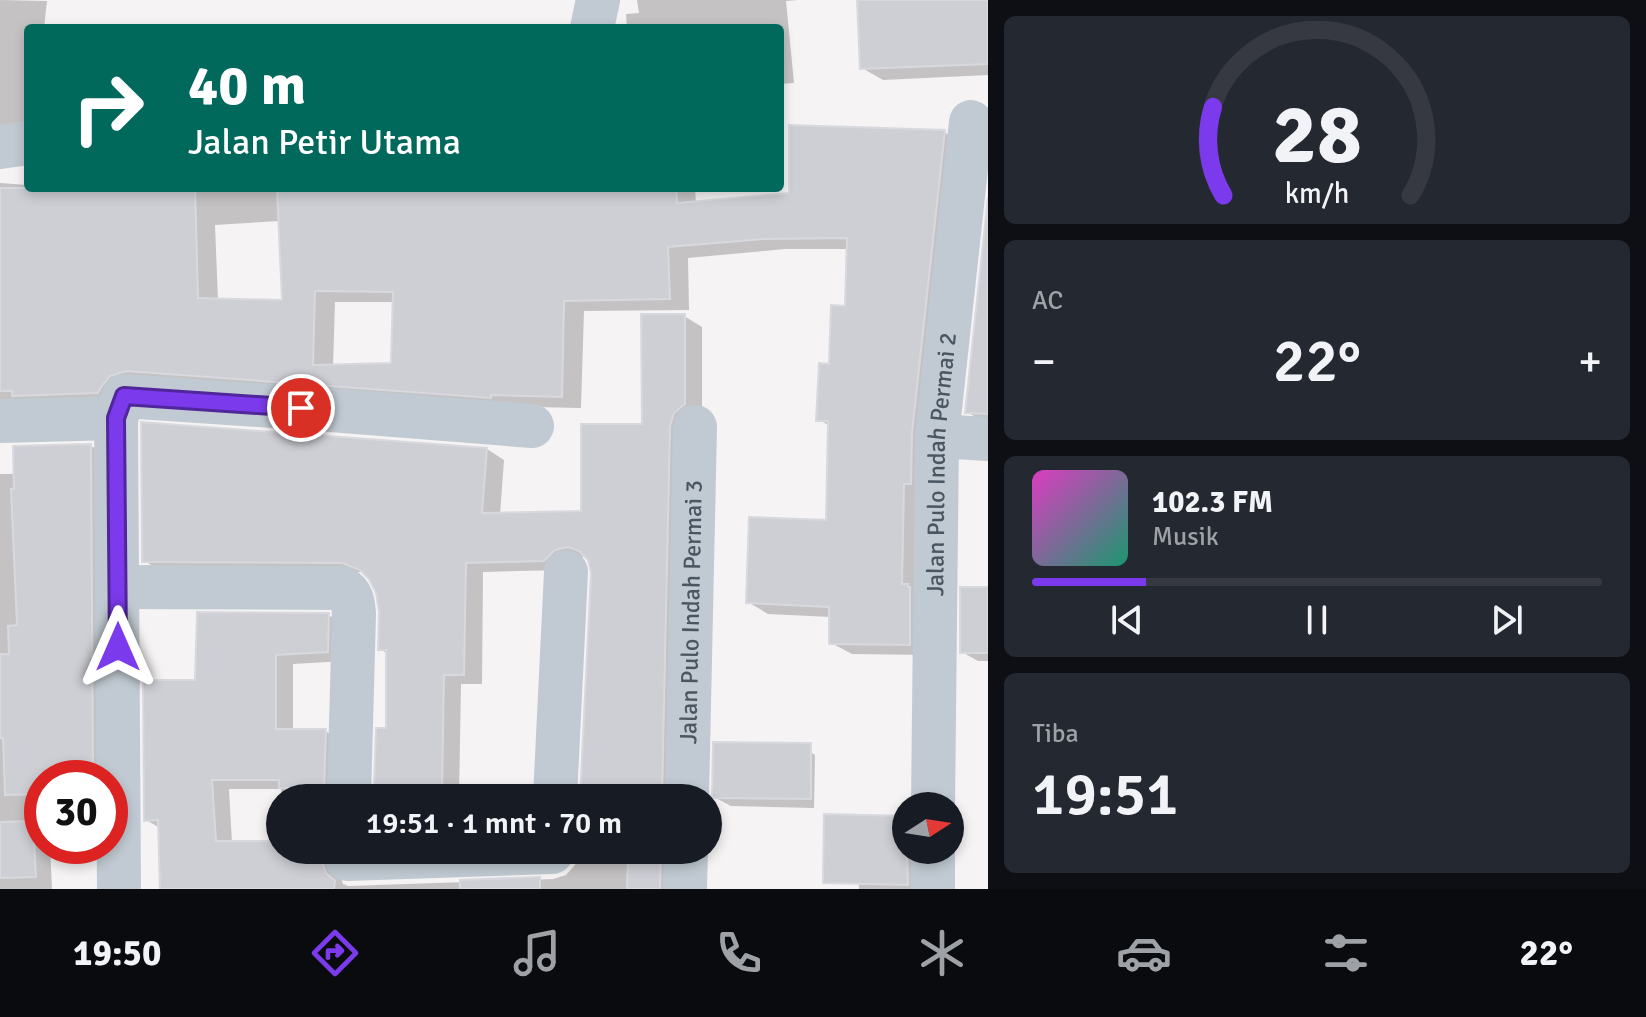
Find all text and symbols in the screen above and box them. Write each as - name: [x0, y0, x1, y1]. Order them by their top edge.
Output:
- text: 40 m: [188, 51, 306, 120]
- icon: right: [56, 56, 160, 160]
- text: 28: [1272, 84, 1362, 186]
- text: Jalan Petir Utama: [188, 120, 461, 165]
- text: km/h: [1285, 176, 1349, 211]
- text: AC: [1032, 285, 1063, 317]
- text: 22°: [1273, 325, 1361, 399]
- street label: Jalan Pulo Indah Permai 2: [920, 331, 963, 596]
- text: −: [1032, 335, 1056, 389]
- text: +: [1578, 335, 1602, 389]
- pin: [267, 374, 335, 442]
- icon: arrive: [279, 386, 323, 430]
- street label: Jalan Pulo Indah Permai 3: [673, 480, 709, 745]
- text: 102.3 FM: [1152, 484, 1273, 521]
- text: Musik: [1152, 521, 1219, 553]
- icon: previous: [1105, 598, 1149, 642]
- icon: pause: [1295, 598, 1339, 642]
- icon: next: [1485, 598, 1529, 642]
- position arrow: [76, 605, 160, 689]
- text: Tiba: [1032, 718, 1079, 750]
- text: 19:51: [1032, 758, 1179, 832]
- speed limit sign: 30: [24, 760, 128, 864]
- north arrow: [892, 792, 964, 864]
- map controls: [892, 792, 964, 864]
- text: 19:51 · 1 mnt · 70 m: [366, 805, 622, 842]
- icon: directions: [307, 925, 363, 981]
- icon: music: [509, 925, 565, 981]
- icon: phone: [711, 925, 767, 981]
- icon: climate: [914, 925, 970, 981]
- icon: car: [1116, 925, 1172, 981]
- icon: filters: [1318, 925, 1374, 981]
- text: 19:50: [73, 931, 161, 976]
- text: 22°: [1520, 931, 1573, 976]

